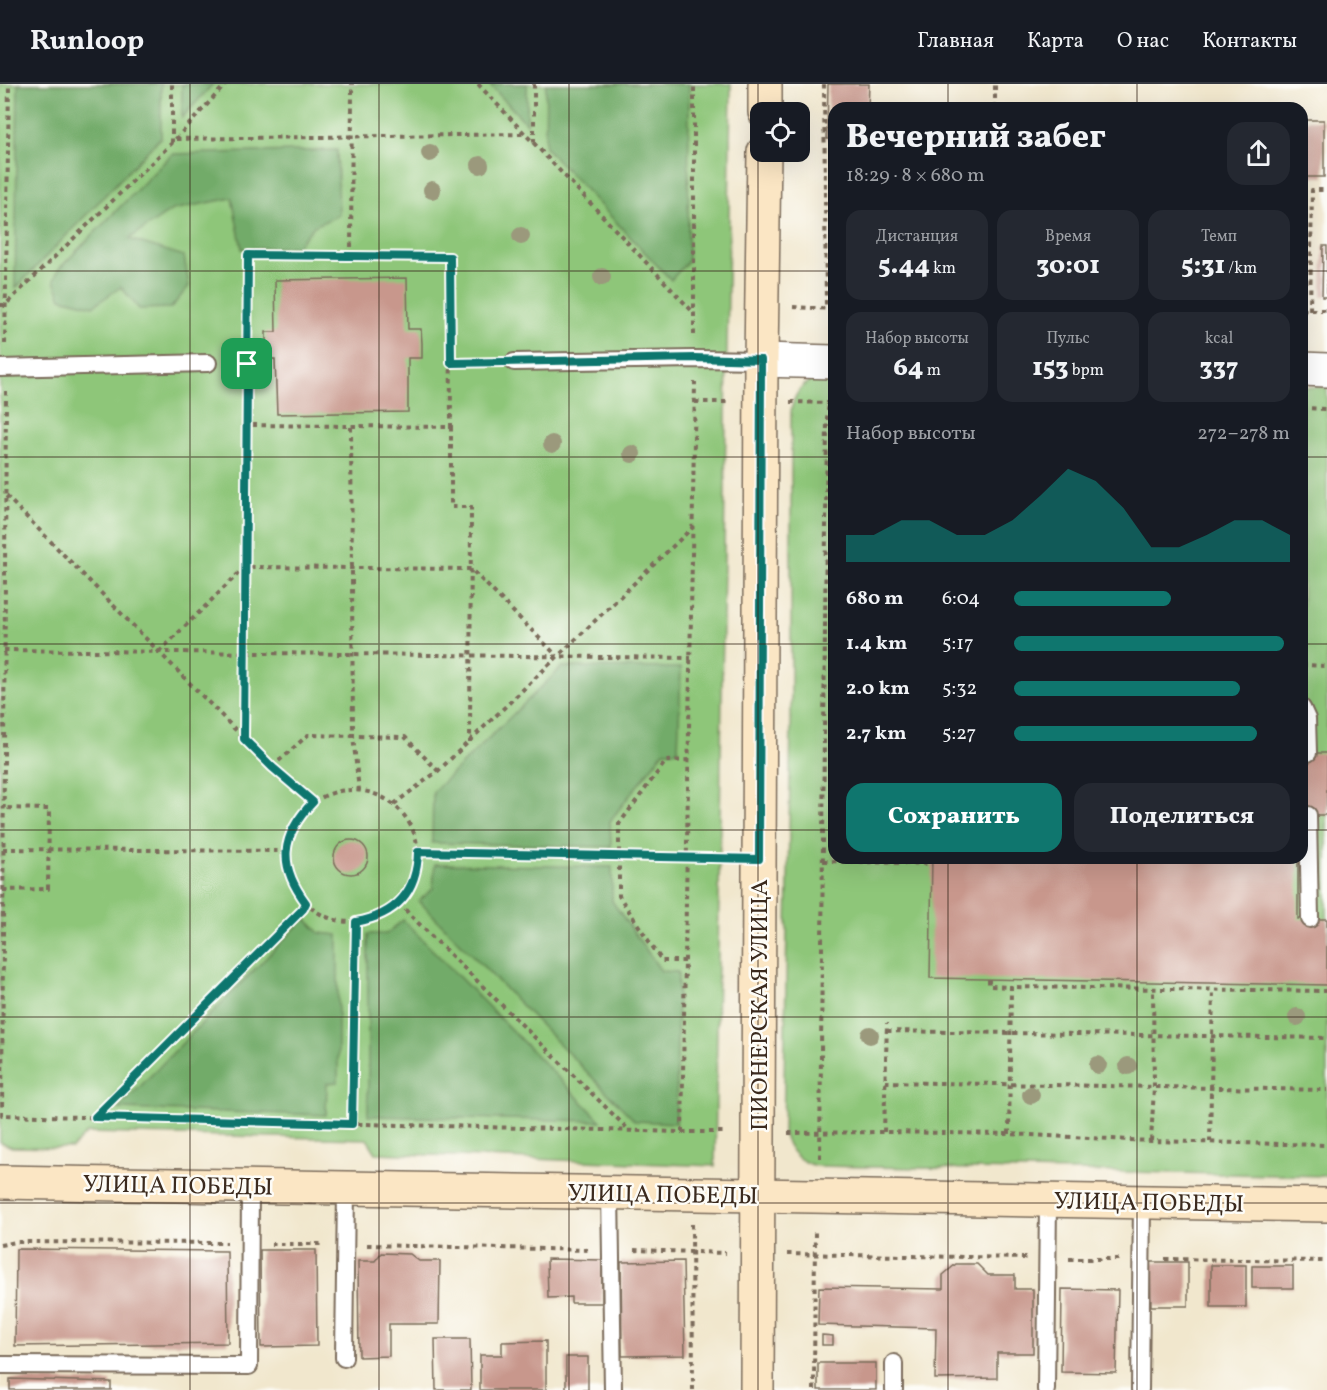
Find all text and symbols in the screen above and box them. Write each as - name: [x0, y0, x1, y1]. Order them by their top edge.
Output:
- text: Runloop: [30, 22, 144, 61]
- text: Главная: [917, 27, 994, 56]
- text: Карта: [1027, 27, 1084, 56]
- text: О нас: [1117, 27, 1169, 56]
- text: Контакты: [1202, 27, 1297, 56]
- map controls: [750, 102, 810, 162]
- button: locate: [750, 102, 810, 162]
- text: Вечерний забег: [846, 116, 1106, 162]
- button: share: [1227, 122, 1290, 185]
- text: 18:29 · 8 × 680 m: [846, 162, 985, 190]
- text: Дистанция: [876, 226, 958, 248]
- text: Время: [1045, 226, 1091, 248]
- text: Темп: [1201, 226, 1237, 248]
- text: 5.44: [878, 248, 930, 284]
- text: 30:01: [1036, 248, 1100, 284]
- text: 5:31: [1181, 248, 1225, 284]
- text: km: [930, 258, 956, 280]
- text: /km: [1225, 258, 1257, 280]
- text: Набор высоты: [865, 328, 969, 350]
- text: Пульс: [1046, 328, 1090, 350]
- text: kcal: [1205, 328, 1233, 350]
- pin: [221, 338, 272, 389]
- icon: arrive: [230, 347, 263, 380]
- text: 64: [893, 350, 923, 386]
- text: 153: [1032, 350, 1069, 386]
- text: 337: [1200, 350, 1238, 386]
- text: m: [923, 360, 941, 382]
- text: bpm: [1069, 360, 1104, 382]
- text: Набор высоты: [846, 420, 976, 448]
- text: 272–278 m: [1197, 420, 1290, 448]
- text: 680 m: [846, 585, 904, 613]
- text: 6:04: [942, 585, 980, 613]
- text: 1.4 km: [846, 630, 907, 658]
- text: 5:17: [942, 630, 974, 658]
- text: 2.0 km: [846, 675, 910, 703]
- text: 5:32: [942, 675, 977, 703]
- text: 2.7 km: [846, 720, 907, 748]
- text: 5:27: [942, 720, 976, 748]
- button: Сохранить: [846, 783, 1062, 852]
- button: Поделиться: [1074, 783, 1290, 852]
- street label: ПИОНЕРСКАЯ УЛИЦА: [744, 879, 778, 1131]
- street label: УЛИЦА ПОБЕДЫ: [83, 1168, 273, 1206]
- street label: УЛИЦА ПОБЕДЫ: [568, 1177, 758, 1215]
- street label: УЛИЦА ПОБЕДЫ: [1054, 1185, 1244, 1223]

